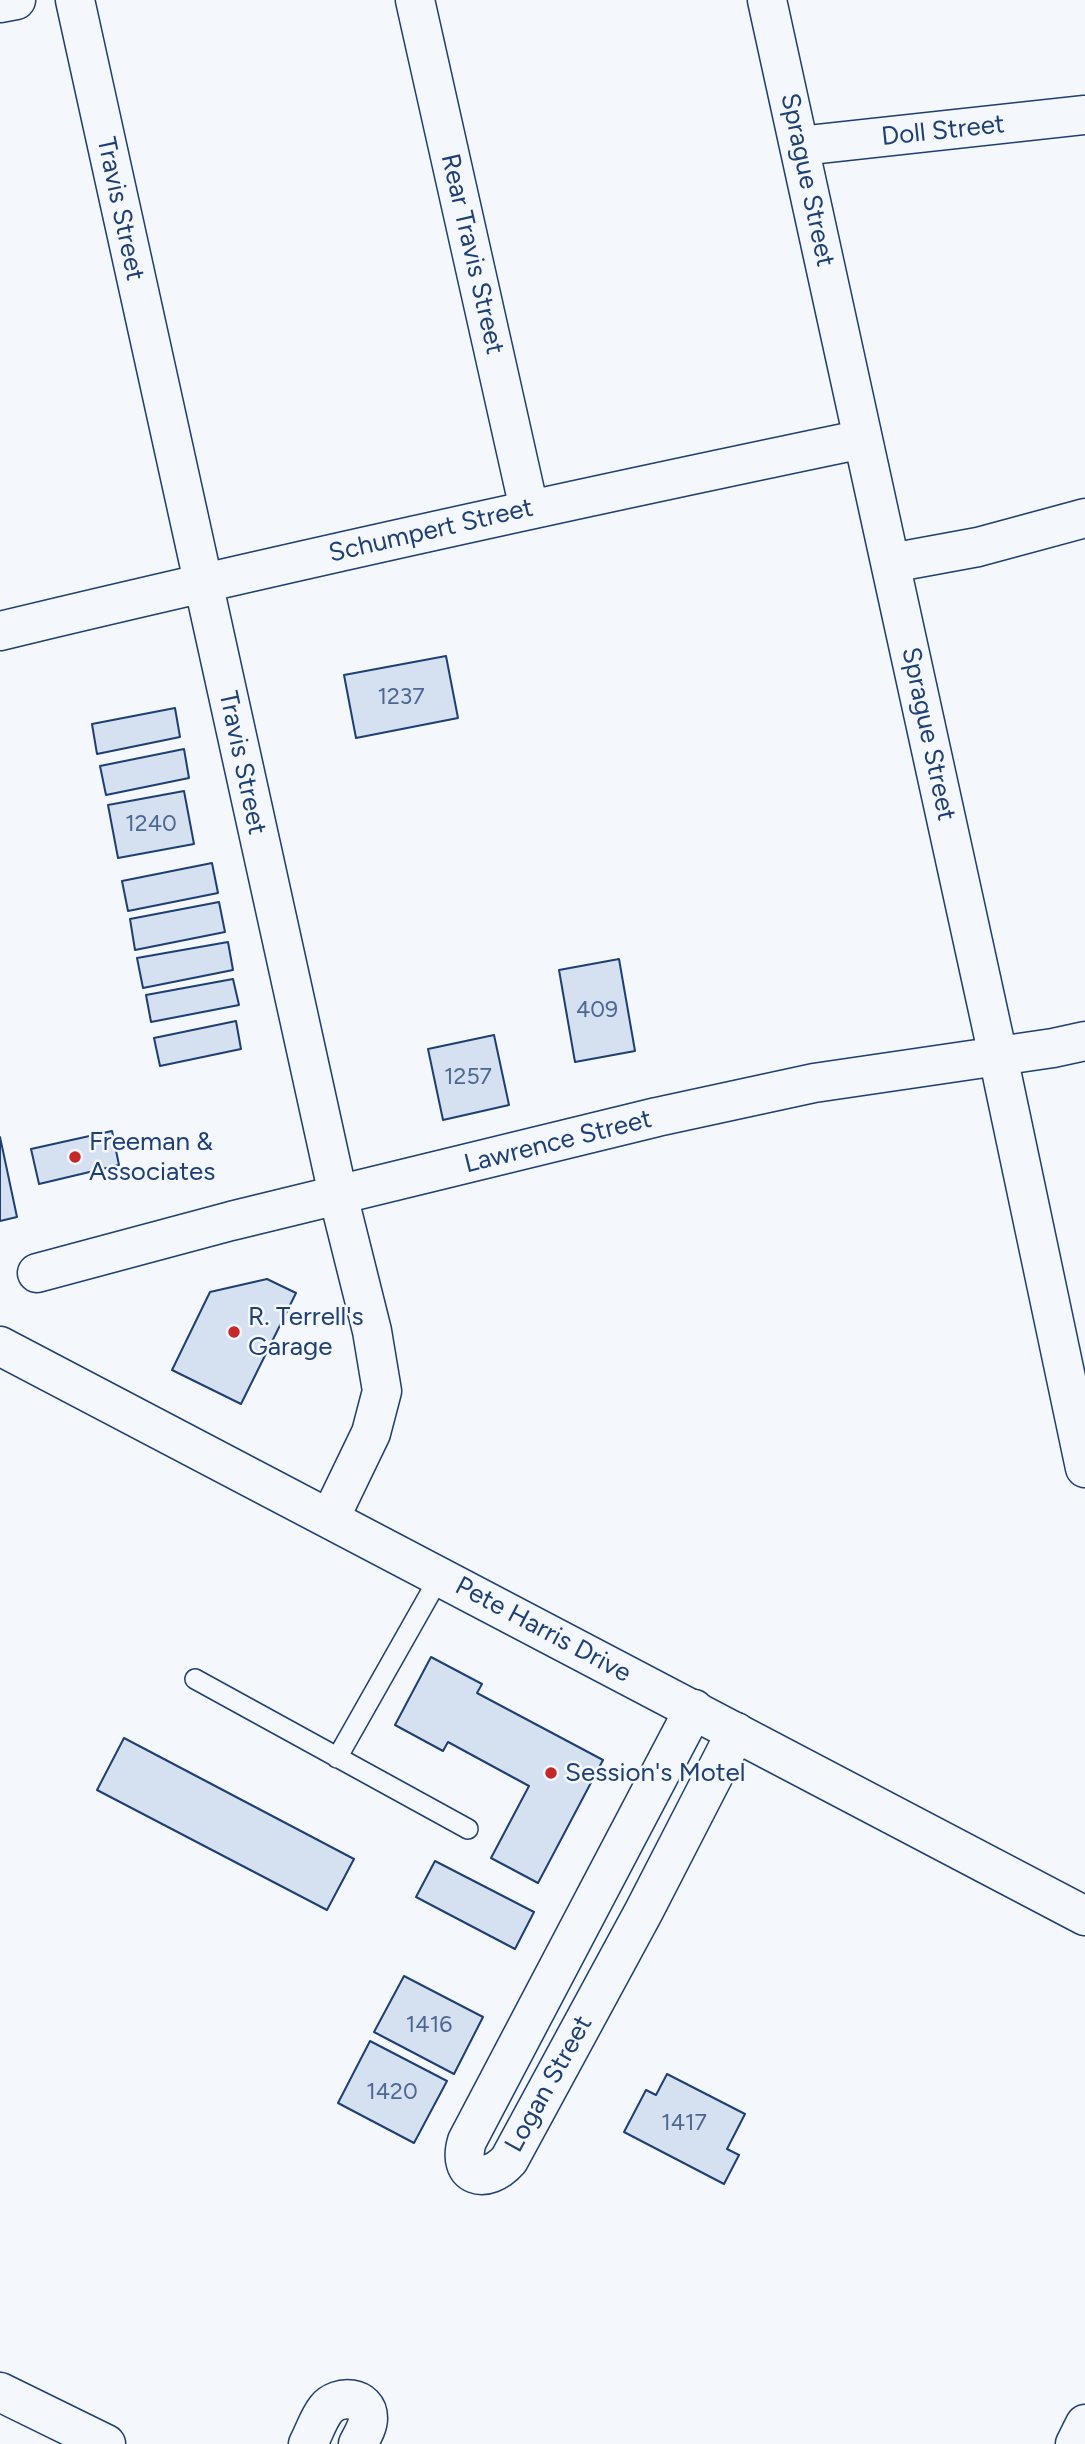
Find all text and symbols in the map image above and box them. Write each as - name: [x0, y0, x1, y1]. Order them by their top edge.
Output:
- street label: Sprague Street: [773, 90, 841, 270]
- street label: Doll Street: [880, 109, 1006, 153]
- street label: Travis Street: [90, 134, 150, 284]
- street label: Rear Travis Street: [434, 151, 510, 357]
- street label: Schumpert Street: [326, 492, 536, 570]
- street label: Sprague Street: [894, 644, 962, 824]
- house number: 1237: [377, 683, 425, 711]
- street label: Travis Street: [212, 688, 272, 838]
- house number: 1240: [125, 810, 177, 838]
- house number: 409: [576, 996, 618, 1024]
- house number: 1257: [444, 1063, 492, 1091]
- street label: Lawrence Street: [461, 1104, 655, 1180]
- place label: Freeman & Associates: [89, 1126, 215, 1188]
- marker: Freeman & Associates: [67, 1149, 83, 1165]
- place label: R. Terrell's Garage: [248, 1301, 364, 1362]
- marker: R. Terrell's Garage: [226, 1324, 242, 1340]
- street label: Pete Harris Drive: [450, 1571, 636, 1689]
- place label: Session's Motel: [565, 1757, 745, 1789]
- marker: Session's Motel: [543, 1765, 559, 1781]
- street label: Logan Street: [499, 2010, 599, 2158]
- house number: 1416: [406, 2011, 452, 2039]
- house number: 1420: [366, 2078, 418, 2106]
- house number: 1417: [661, 2109, 707, 2137]

